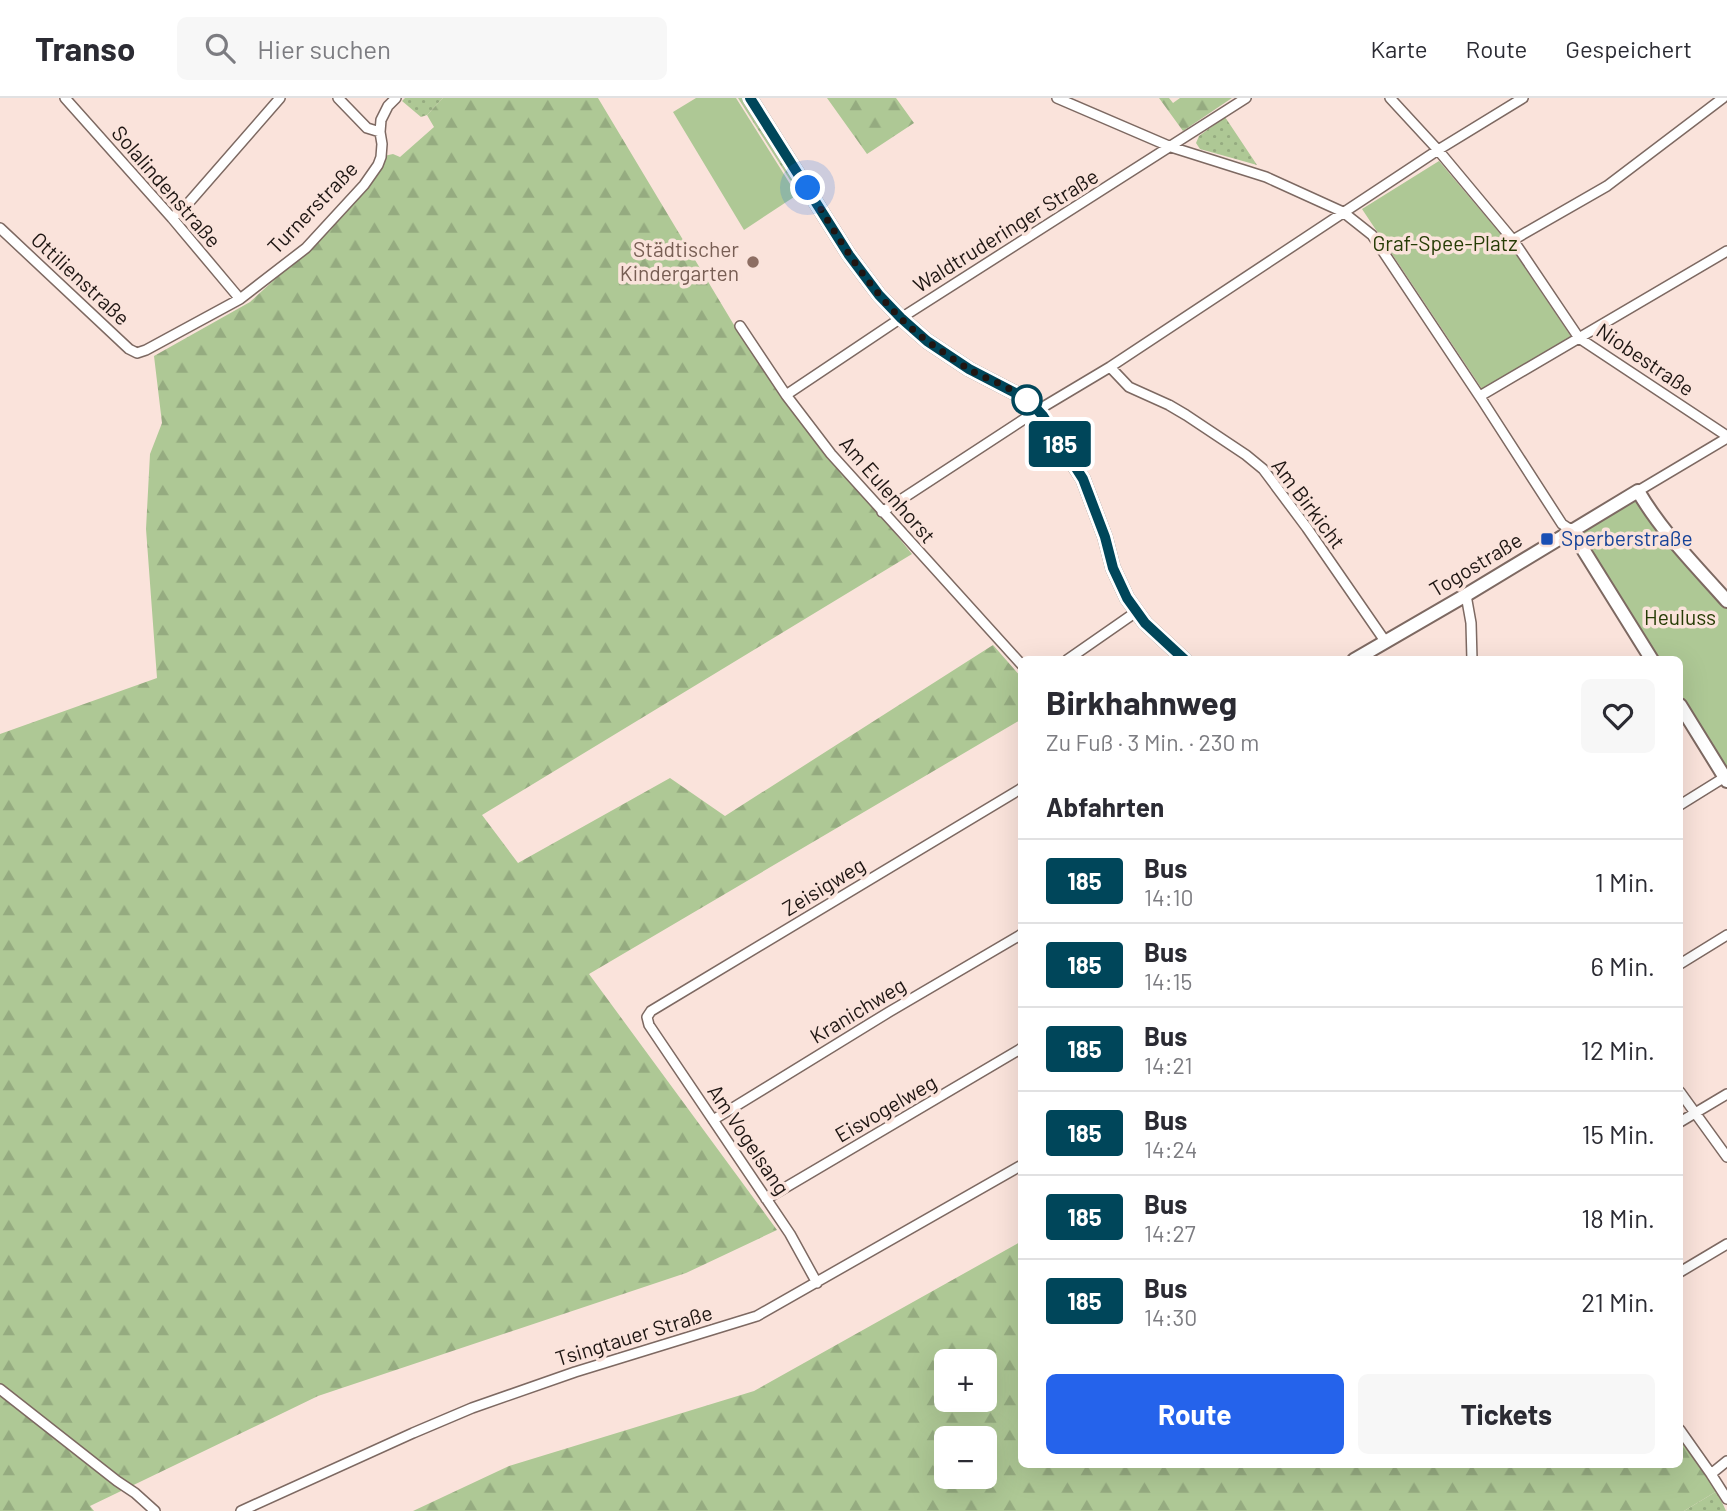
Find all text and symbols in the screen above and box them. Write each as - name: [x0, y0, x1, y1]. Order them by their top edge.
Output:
- search box: [177, 17, 667, 80]
- text: Transo: [35, 28, 135, 68]
- icon: search: [201, 29, 239, 67]
- text: Hier suchen: [257, 33, 391, 64]
- text: Karte: [1370, 34, 1428, 63]
- text: Route: [1466, 34, 1527, 63]
- text: Gespeichert: [1565, 34, 1692, 63]
- street label: Solalindenstraße: [107, 120, 227, 252]
- street label: Turnerstraße: [262, 156, 362, 258]
- street label: Waldtruderinger Straße: [908, 163, 1102, 297]
- your location: [790, 170, 825, 205]
- street label: Ottilienstraße: [27, 226, 135, 330]
- park label: Graf-Spee-Platz: [1372, 230, 1518, 255]
- place label: Städtischer Kindergarten: [620, 236, 739, 285]
- marker: Städtischer Kindergarten: [745, 254, 761, 270]
- street label: Niobestraße: [1592, 317, 1699, 401]
- unlabelled marker: [1012, 385, 1042, 415]
- line badge: 185: [1020, 421, 1100, 467]
- text: 185: [1043, 429, 1077, 458]
- street label: Am Eulenhorst: [835, 430, 941, 548]
- street label: Am Birkicht: [1267, 453, 1351, 553]
- place label: Sperberstraße: [1561, 525, 1693, 550]
- street label: Togostraße: [1424, 526, 1526, 601]
- marker: Sperberstraße: [1539, 531, 1555, 547]
- park label: Heuluss: [1644, 604, 1716, 629]
- button: heart: [1581, 679, 1655, 753]
- text: Birkhahnweg: [1046, 682, 1237, 722]
- text: Zu Fuß · 3 Min. · 230 m: [1046, 728, 1259, 756]
- text: Abfahrten: [1046, 791, 1164, 822]
- street label: Zeisigweg: [777, 851, 869, 920]
- text: Bus: [1144, 852, 1187, 883]
- text: 185: [1067, 866, 1102, 895]
- text: 1 Min.: [1595, 866, 1655, 897]
- text: 14:10: [1144, 883, 1194, 911]
- text: Bus: [1144, 936, 1187, 967]
- text: 185: [1067, 950, 1102, 979]
- text: 6 Min.: [1590, 950, 1655, 981]
- text: 14:15: [1144, 967, 1192, 995]
- street label: Kranichweg: [805, 971, 910, 1048]
- text: Bus: [1144, 1020, 1187, 1051]
- text: 185: [1067, 1034, 1102, 1063]
- text: 12 Min.: [1581, 1034, 1655, 1065]
- text: 14:21: [1144, 1051, 1193, 1079]
- street label: Eisvogelweg: [830, 1069, 940, 1147]
- street label: Am Vogelsang: [703, 1079, 795, 1199]
- text: Bus: [1144, 1104, 1187, 1135]
- text: 185: [1067, 1118, 1102, 1147]
- text: 15 Min.: [1581, 1118, 1655, 1149]
- text: 14:24: [1144, 1135, 1198, 1163]
- text: Bus: [1144, 1188, 1187, 1219]
- text: 185: [1067, 1202, 1102, 1231]
- text: 18 Min.: [1581, 1202, 1655, 1233]
- text: 14:27: [1144, 1219, 1196, 1247]
- text: Bus: [1144, 1272, 1187, 1303]
- text: 185: [1067, 1286, 1102, 1315]
- text: 21 Min.: [1581, 1286, 1655, 1317]
- street label: Tsingtauer Straße: [552, 1299, 715, 1370]
- text: 14:30: [1144, 1303, 1197, 1331]
- map controls: [934, 1349, 997, 1489]
- button: +: [934, 1349, 997, 1412]
- button: Route: [1046, 1374, 1344, 1454]
- button: Tickets: [1358, 1374, 1655, 1454]
- button: −: [934, 1426, 997, 1489]

